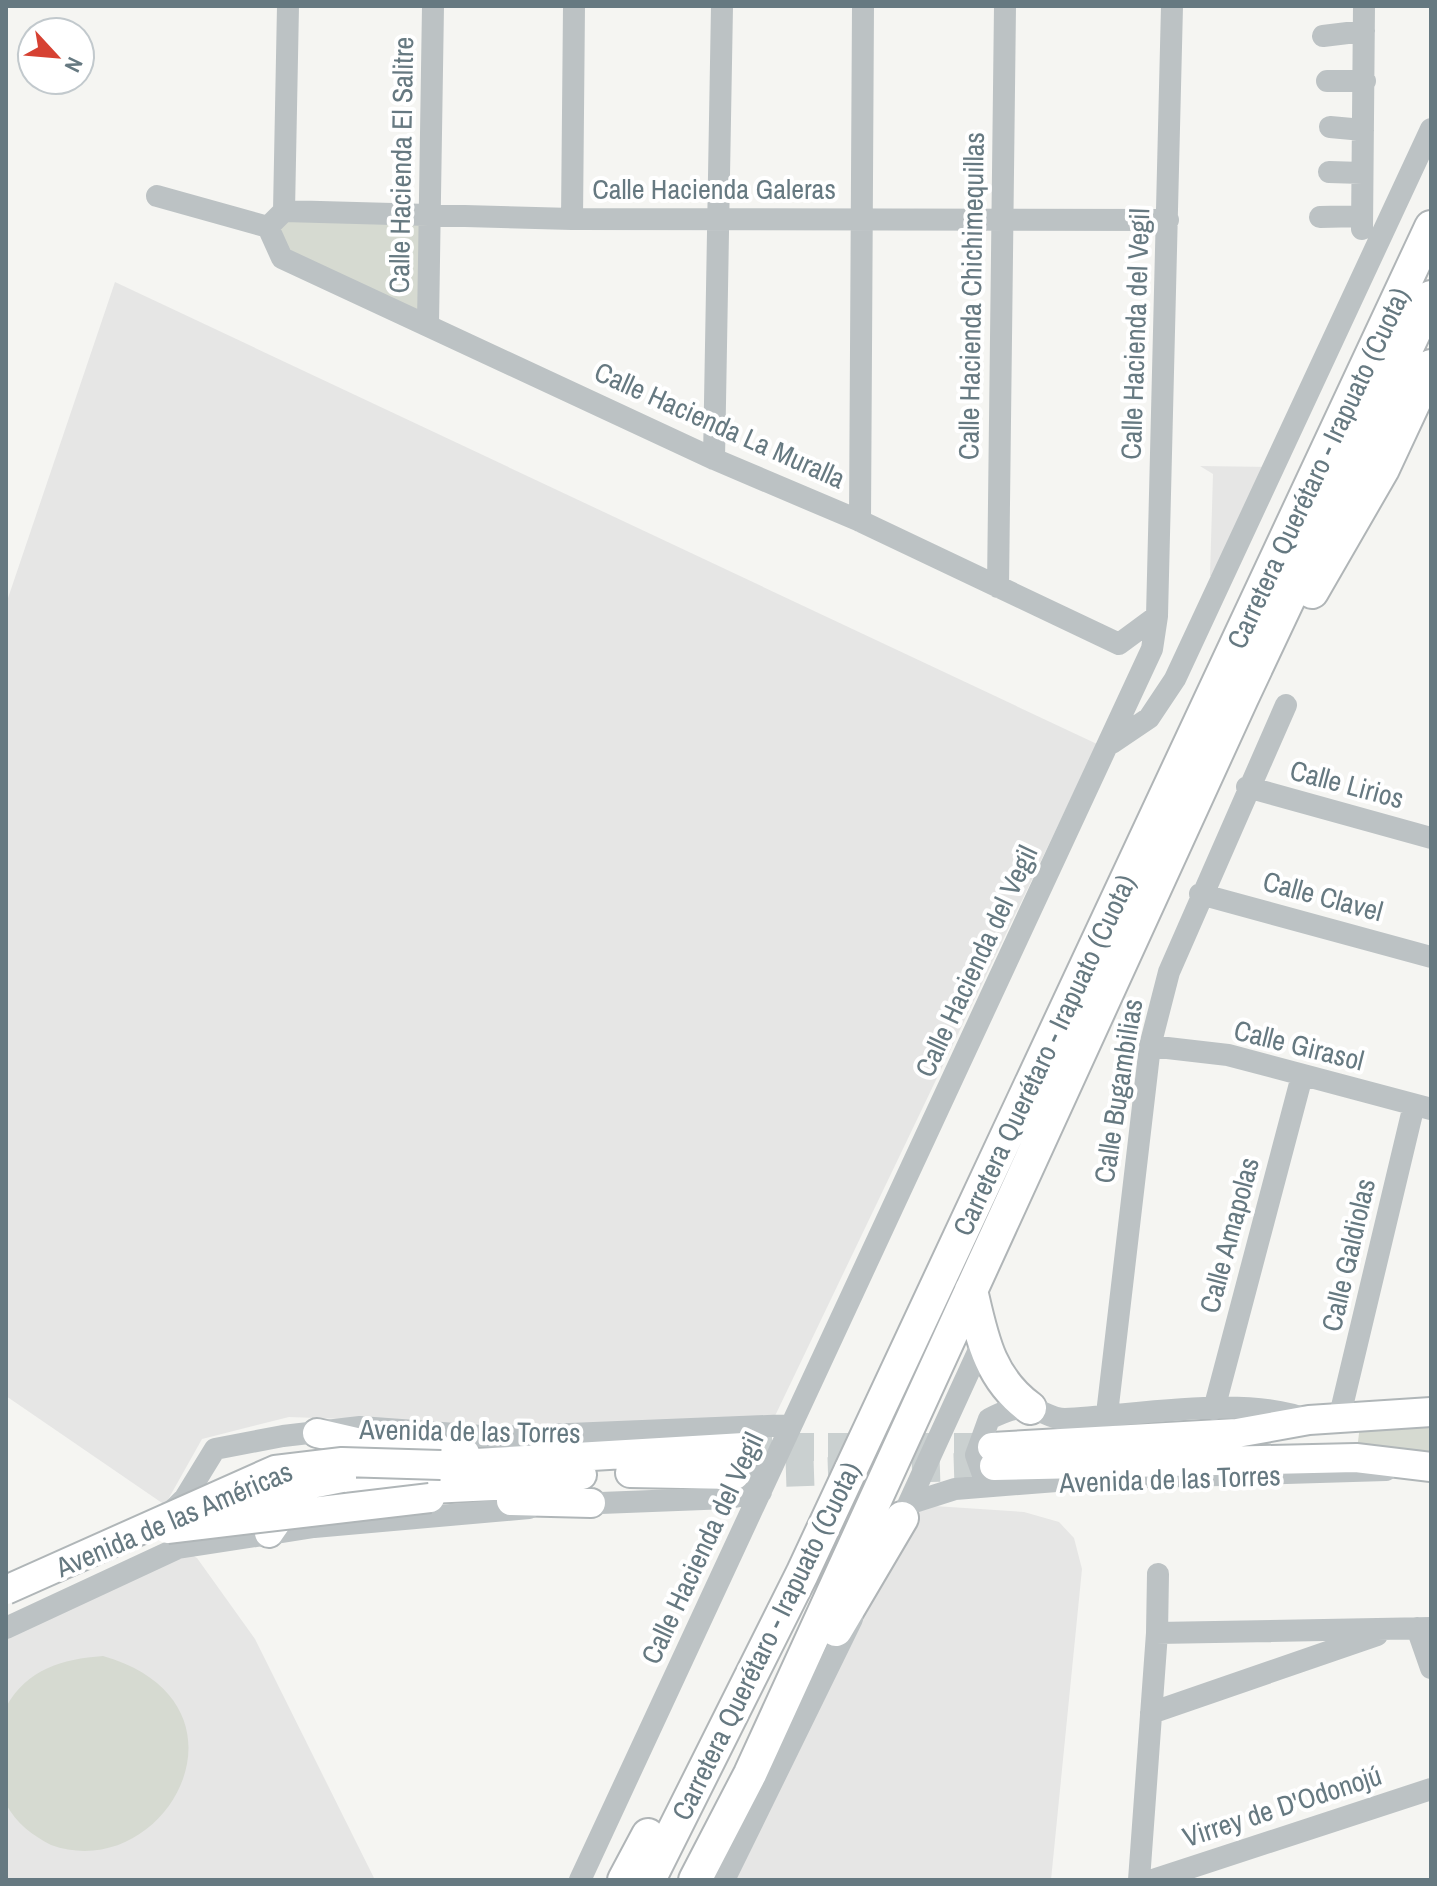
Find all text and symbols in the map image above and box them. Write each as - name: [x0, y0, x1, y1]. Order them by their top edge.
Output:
- north arrow: [16, 16, 96, 96]
- street label: Calle Hacienda El Salitre: [380, 36, 422, 294]
- text: N: [58, 52, 90, 77]
- street label: Calle Hacienda Chichimequillas: [949, 132, 993, 460]
- street label: Calle Hacienda Galeras: [592, 170, 836, 208]
- street label: Calle Hacienda del Vegil: [1112, 208, 1158, 460]
- street label: Carretera Querétaro - Irapuato (Cuota): [1217, 281, 1419, 655]
- street label: Calle Hacienda La Muralla: [589, 353, 852, 497]
- street label: Calle Lirios: [1286, 751, 1408, 817]
- street label: Calle Hacienda del Vegil: [906, 839, 1046, 1083]
- street label: Calle Clavel: [1259, 862, 1387, 930]
- street label: Carretera Querétaro - Irapuato (Cuota): [943, 868, 1145, 1242]
- street label: Calle Bugambilias: [1085, 996, 1151, 1186]
- street label: Calle Girasol: [1230, 1011, 1368, 1079]
- street label: Calle Amapolas: [1190, 1153, 1268, 1317]
- street label: Calle Galdiolas: [1312, 1175, 1384, 1335]
- street label: Avenida de las Torres: [358, 1410, 581, 1452]
- street label: Calle Hacienda del Vegil: [632, 1426, 772, 1670]
- street label: Avenida de las Américas: [49, 1452, 298, 1586]
- street label: Carretera Querétaro - Irapuato (Cuota): [662, 1455, 870, 1827]
- street label: Avenida de las Torres: [1058, 1456, 1281, 1502]
- street label: Virrey de D'Odonojú: [1178, 1756, 1386, 1856]

